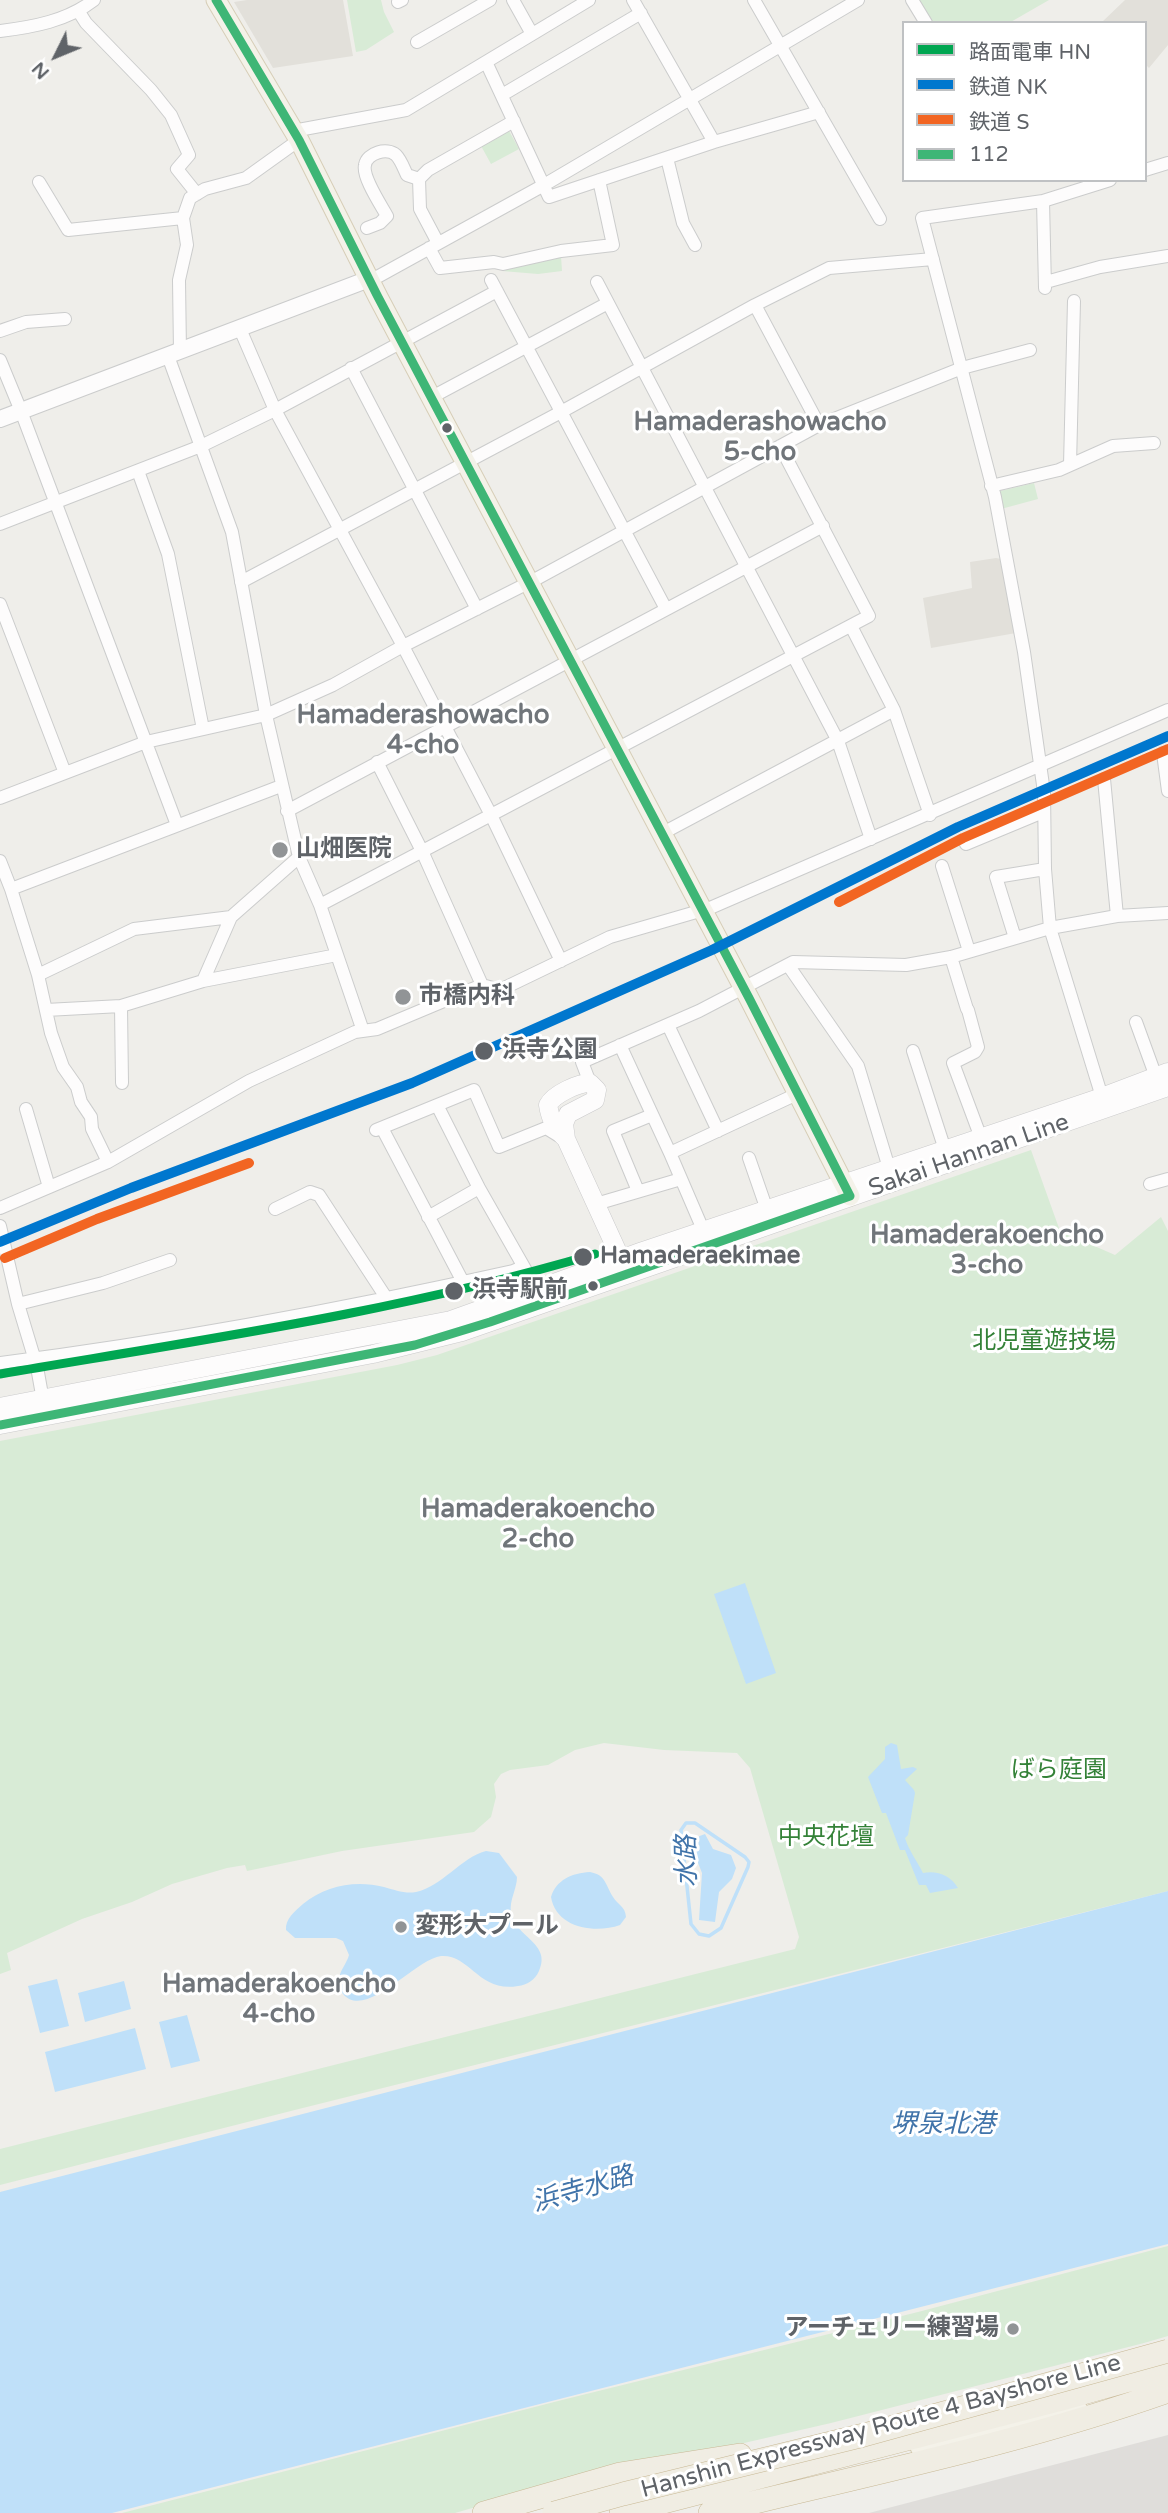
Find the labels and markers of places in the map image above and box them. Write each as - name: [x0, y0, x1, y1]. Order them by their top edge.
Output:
- unlabelled marker: [440, 421, 454, 435]
- place label: 山畑医院: [296, 836, 392, 864]
- marker: 山畑医院: [270, 840, 290, 860]
- place label: 市橋内科: [419, 983, 515, 1011]
- marker: 市橋内科: [393, 987, 413, 1007]
- place label: 浜寺公園: [502, 1037, 598, 1065]
- marker: 浜寺公園: [473, 1040, 495, 1062]
- place label: Hamaderaekimae: [600, 1243, 800, 1271]
- marker: Hamaderaekimae: [572, 1246, 594, 1268]
- place label: 浜寺駅前: [472, 1277, 568, 1305]
- unlabelled marker: [586, 1279, 600, 1293]
- marker: 浜寺駅前: [443, 1280, 465, 1302]
- place label: 変形大プール: [415, 1913, 559, 1941]
- marker: 変形大プール: [393, 1919, 409, 1935]
- place label: アーチェリー練習場: [784, 2315, 999, 2343]
- marker: アーチェリー練習場: [1005, 2321, 1021, 2337]

